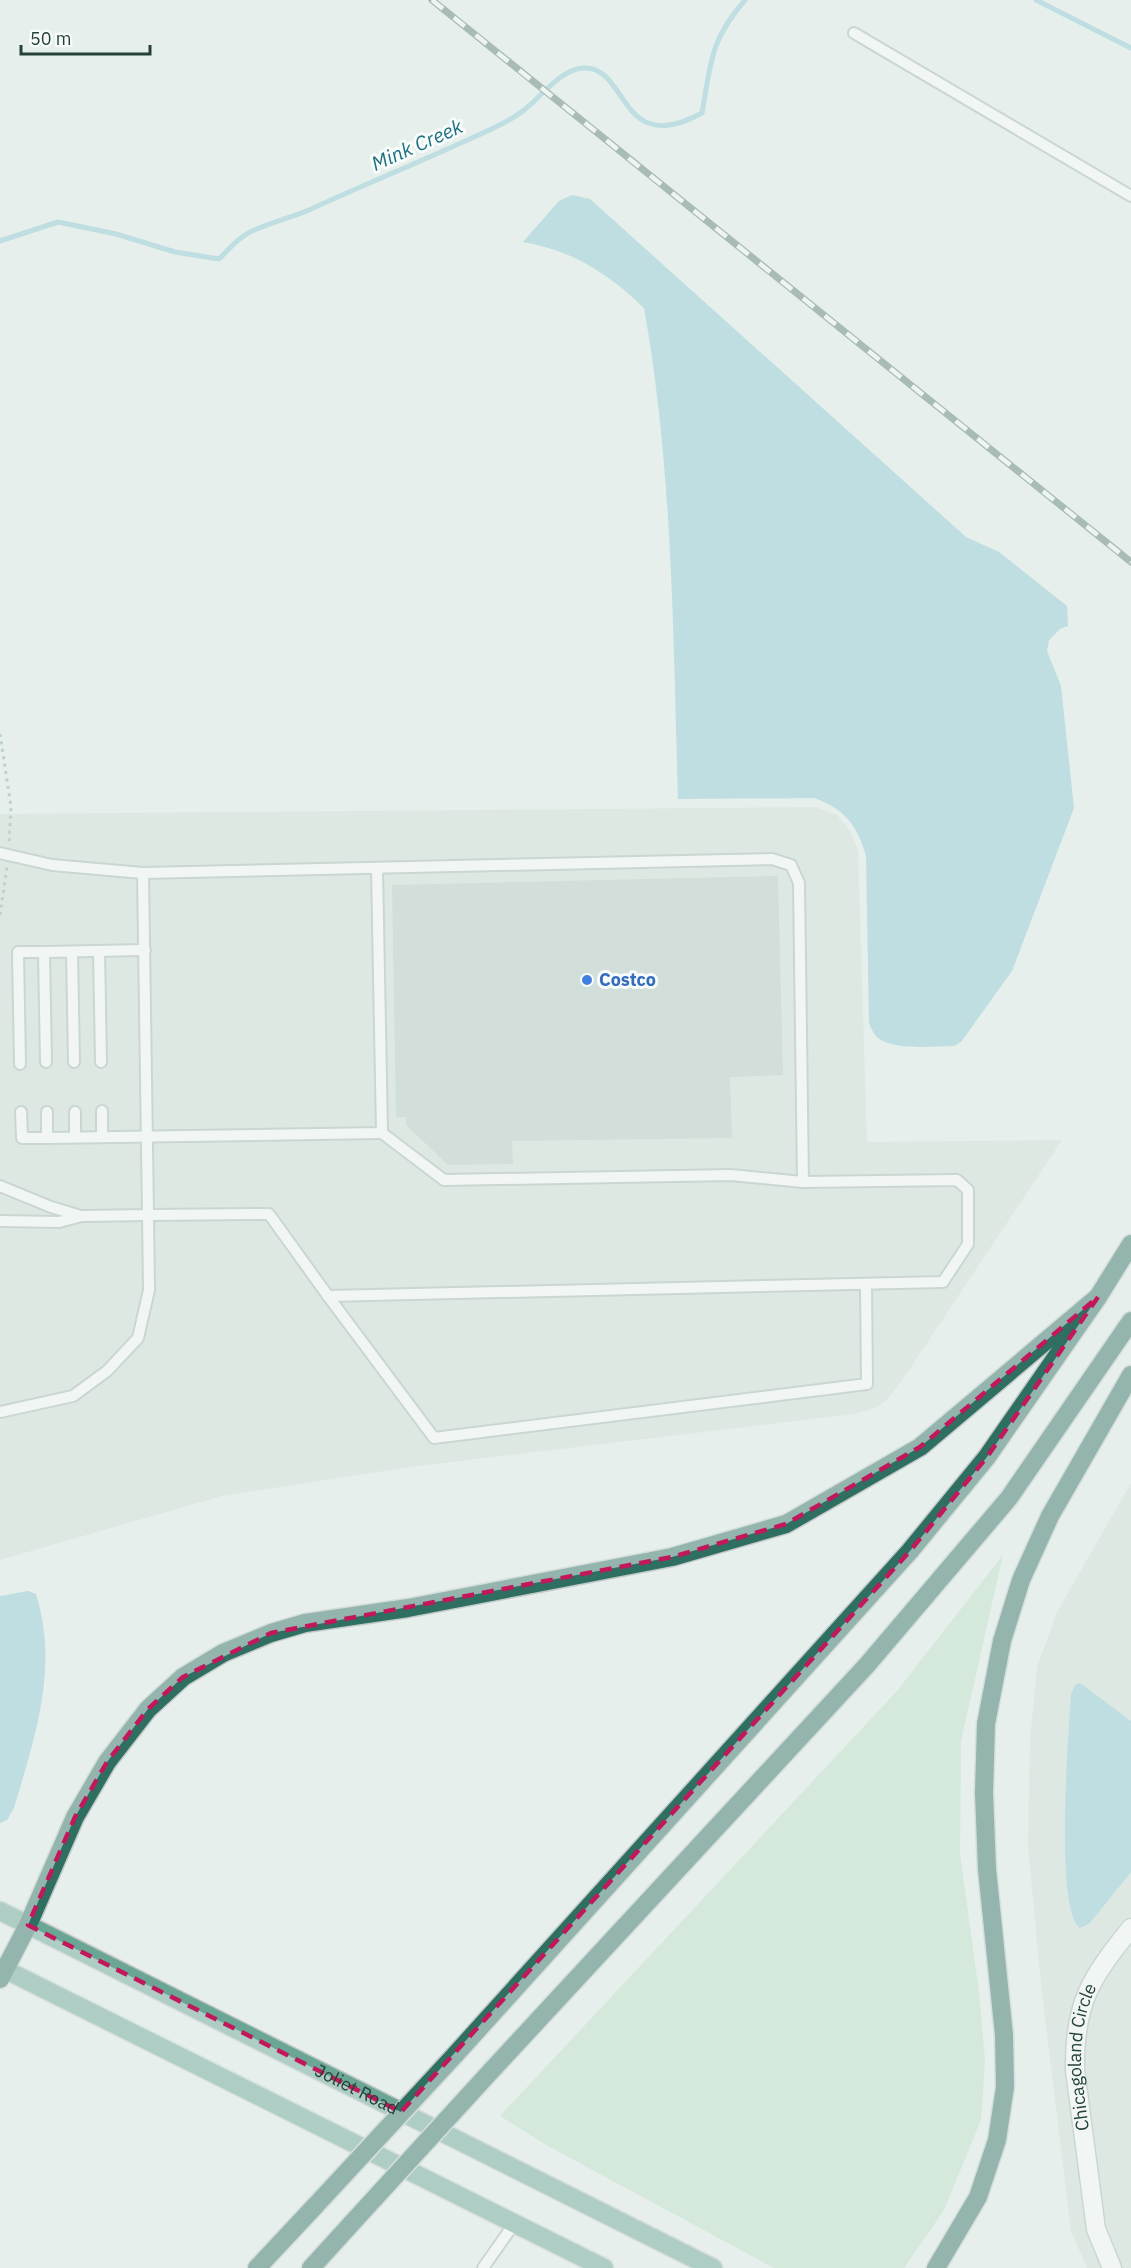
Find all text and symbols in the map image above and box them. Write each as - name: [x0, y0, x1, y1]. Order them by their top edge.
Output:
- scale bar: [21, 18, 150, 56]
- text: 50 m: [30, 27, 72, 50]
- water label: Mink Creek: [367, 112, 467, 177]
- place label: Costco: [599, 968, 656, 991]
- marker: Costco: [580, 973, 594, 987]
- street label: Chicagoland Circle: [1063, 1979, 1101, 2132]
- street label: Joliet Road: [311, 2059, 403, 2120]

